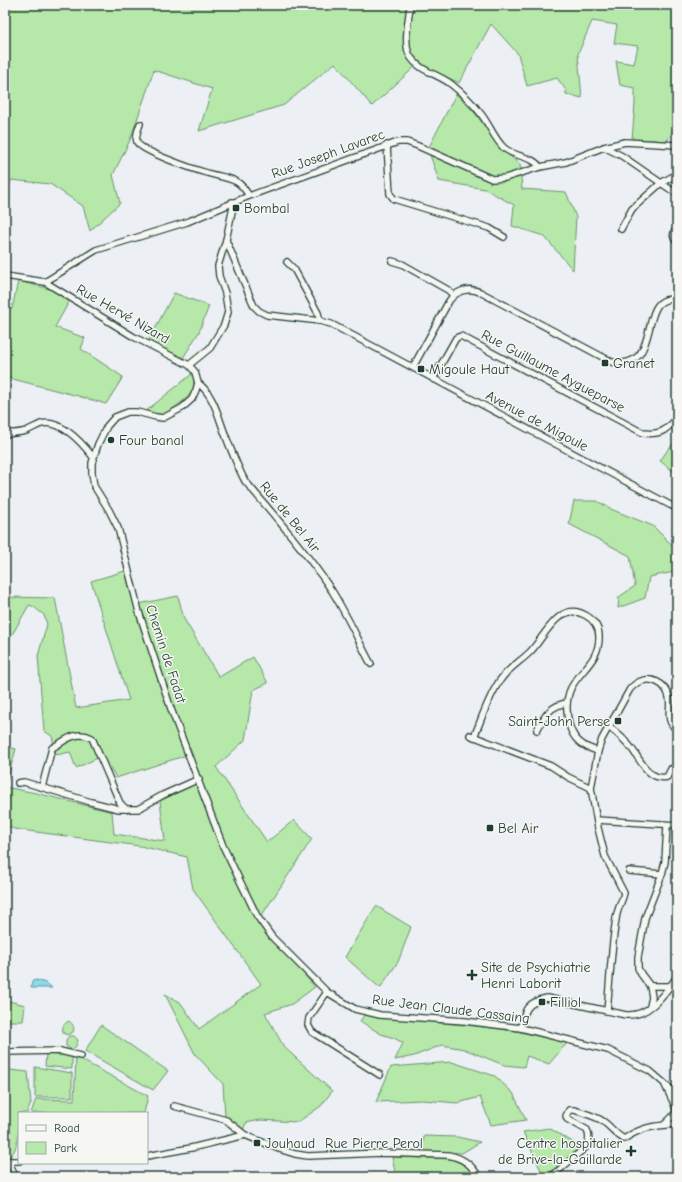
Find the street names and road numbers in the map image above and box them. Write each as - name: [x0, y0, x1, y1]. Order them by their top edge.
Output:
- street label: Rue Joseph Lavarec: [269, 126, 387, 182]
- street label: Rue Hervé Nizard: [73, 280, 173, 348]
- street label: Rue Guillaume Aygueparse: [478, 326, 628, 416]
- street label: Avenue de Migoule: [483, 387, 591, 455]
- street label: Rue de Bel Air: [256, 478, 324, 556]
- street label: Chemin de Fadat: [142, 603, 190, 706]
- street label: Rue Jean Claude Cassaing: [371, 991, 531, 1027]
- street label: Rue Pierre Perol: [325, 1135, 423, 1152]

